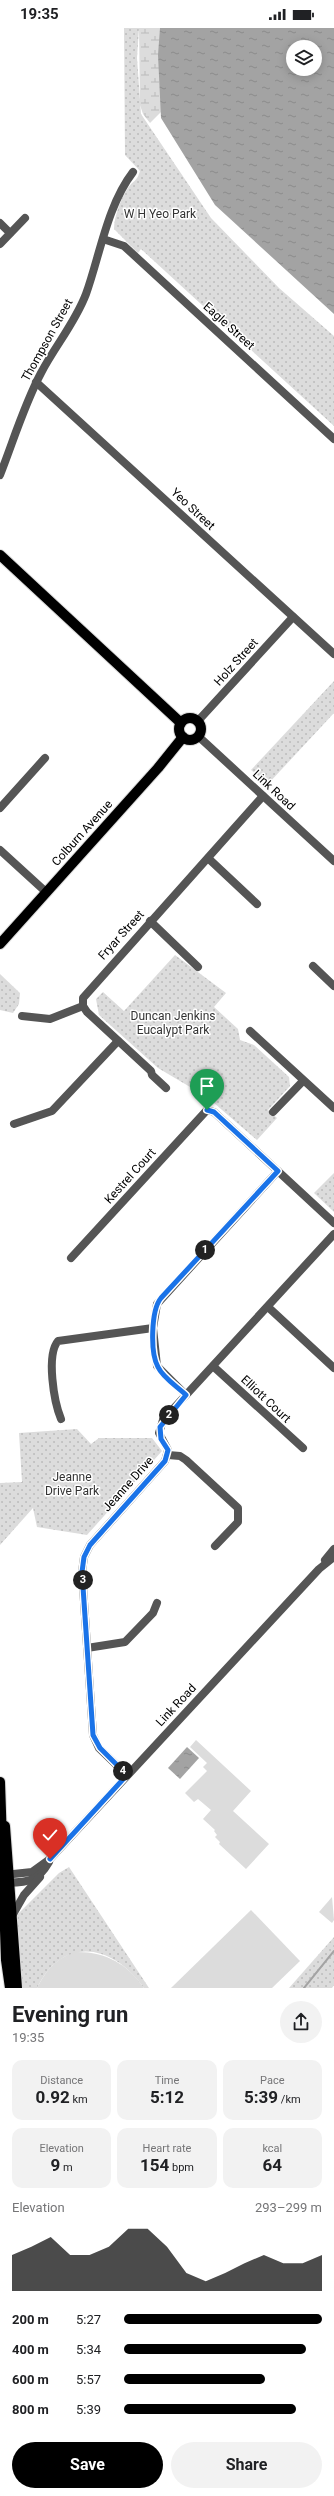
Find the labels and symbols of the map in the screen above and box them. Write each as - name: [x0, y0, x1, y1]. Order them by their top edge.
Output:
- park label: W H Yeo Park: [124, 207, 197, 221]
- street label: Thompson Street: [19, 296, 75, 384]
- street label: Eagle Street: [201, 299, 258, 353]
- street label: Yeo Street: [168, 485, 218, 533]
- street label: Holz Street: [211, 635, 261, 689]
- street label: Link Road: [250, 767, 298, 813]
- street label: Colburn Avenue: [49, 797, 115, 869]
- street label: Fryar Street: [95, 907, 147, 963]
- park label: Duncan Jenkins Eucalypt Park: [131, 1009, 215, 1037]
- pin: [190, 1069, 224, 1110]
- street label: Kestrel Court: [101, 1145, 159, 1207]
- pin: 1: [195, 1240, 215, 1260]
- street label: Elliott Court: [238, 1372, 294, 1426]
- pin: 2: [159, 1405, 179, 1425]
- street label: Jeanne Drive: [100, 1454, 156, 1514]
- park label: Jeanne Drive Park: [45, 1470, 100, 1498]
- pin: 3: [73, 1570, 93, 1590]
- street label: Link Road: [153, 1681, 199, 1729]
- pin: 4: [113, 1761, 133, 1781]
- pin: [33, 1818, 67, 1859]

